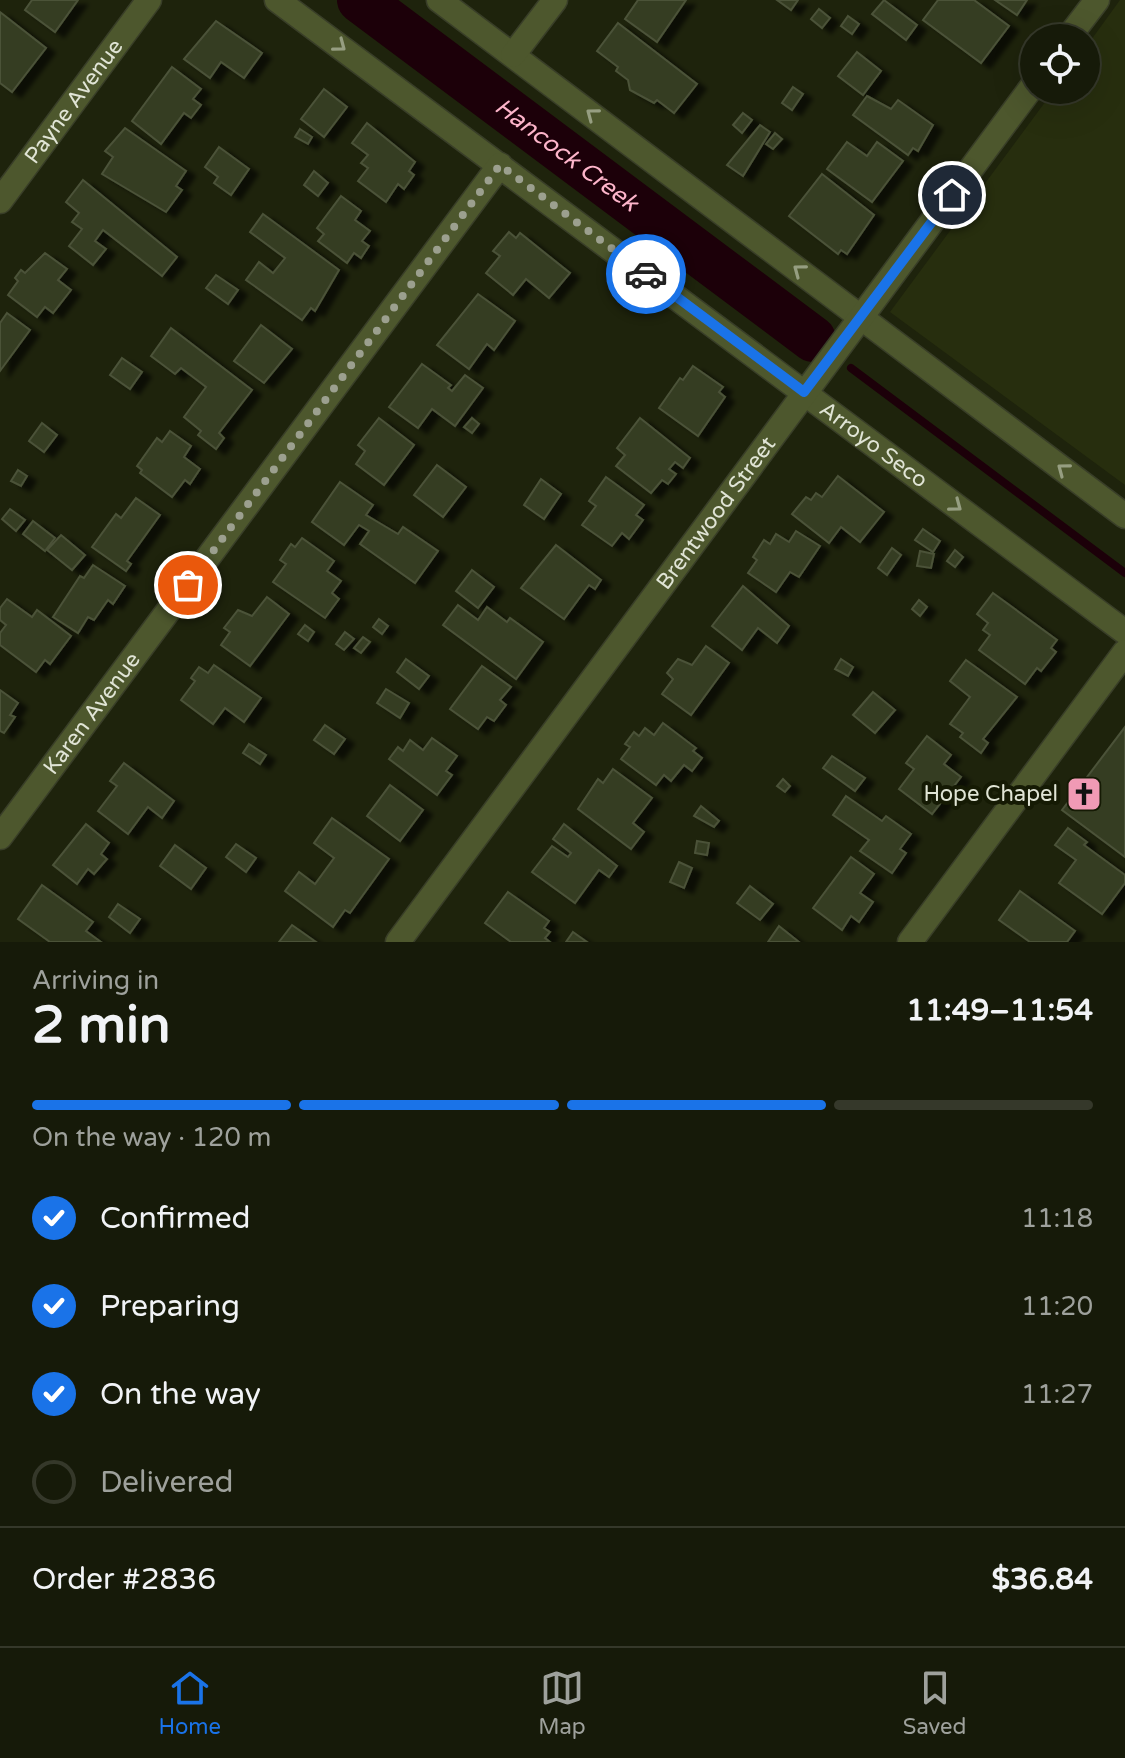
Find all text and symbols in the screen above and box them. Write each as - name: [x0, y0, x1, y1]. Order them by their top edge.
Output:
- map controls: [1020, 24, 1100, 104]
- button: locate: [1020, 24, 1100, 104]
- street label: Payne Avenue: [19, 34, 129, 169]
- one-way arrow: [331, 37, 346, 51]
- water label: Hancock Creek: [489, 92, 645, 219]
- one-way arrow: [586, 109, 600, 123]
- pin: [918, 161, 986, 229]
- icon: home: [930, 173, 974, 217]
- courier: [606, 234, 686, 314]
- icon: car: [624, 252, 668, 296]
- one-way arrow: [793, 266, 808, 280]
- street label: Arroyo Seco: [815, 396, 933, 493]
- street label: Brentwood Street: [651, 431, 781, 595]
- one-way arrow: [1057, 465, 1072, 479]
- one-way arrow: [948, 496, 962, 511]
- pin: [154, 551, 222, 619]
- icon: bag: [166, 563, 210, 607]
- street label: Karen Avenue: [38, 647, 146, 780]
- church icon: Hope Chapel: [1065, 775, 1103, 813]
- place label: Hope Chapel: [923, 781, 1058, 807]
- text: Arriving in: [32, 965, 159, 996]
- text: 11:49–11:54: [906, 992, 1093, 1029]
- text: 2 min: [32, 994, 171, 1057]
- text: On the way · 120 m: [32, 1122, 271, 1153]
- icon: check: [32, 1196, 76, 1240]
- text: Confirmed: [100, 1200, 251, 1237]
- text: 11:18: [1021, 1203, 1093, 1234]
- icon: check: [32, 1284, 76, 1328]
- text: Preparing: [100, 1288, 240, 1325]
- text: 11:20: [1021, 1291, 1093, 1322]
- icon: check: [32, 1372, 76, 1416]
- text: On the way: [100, 1376, 261, 1413]
- text: 11:27: [1021, 1379, 1093, 1410]
- text: Delivered: [100, 1464, 234, 1501]
- text: Order #2836: [32, 1561, 216, 1598]
- text: $36.84: [992, 1561, 1093, 1598]
- tab: Home: [159, 1666, 221, 1740]
- tab: Map: [538, 1666, 586, 1740]
- tab: Saved: [903, 1666, 966, 1740]

